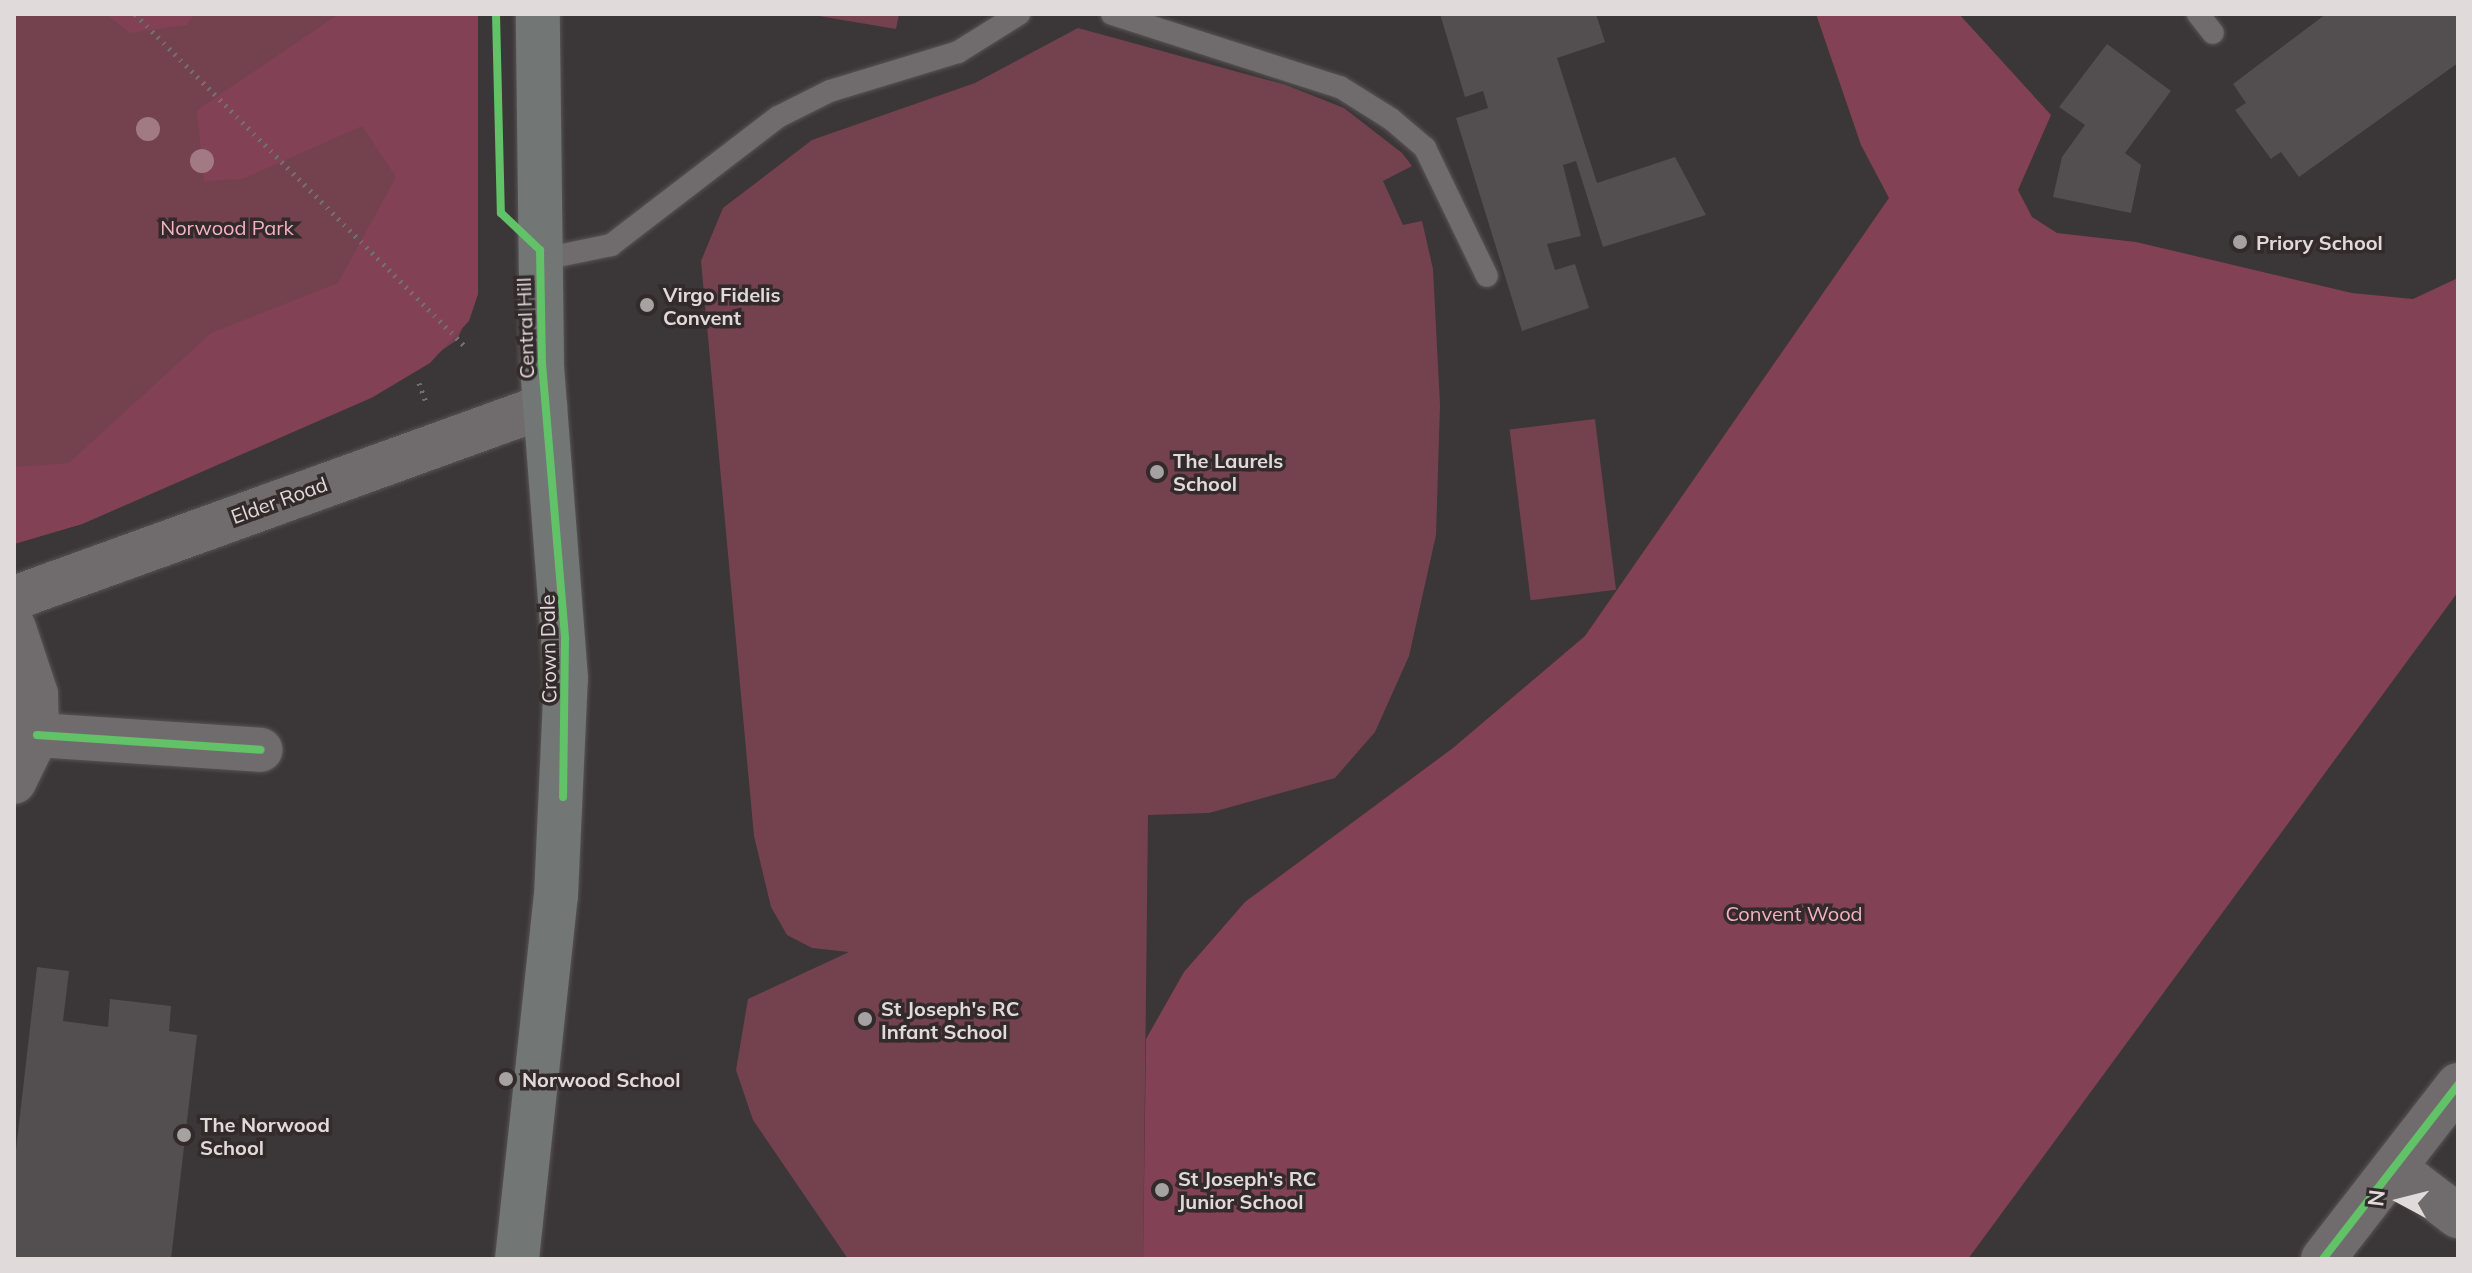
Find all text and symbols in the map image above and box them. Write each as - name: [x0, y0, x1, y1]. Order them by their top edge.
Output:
- park label: Norwood Park: [160, 215, 294, 239]
- place label: Priory School: [2256, 230, 2383, 254]
- marker: Priory School: [2231, 233, 2249, 251]
- street label: Central Hill: [511, 277, 539, 379]
- place label: Virgo Fidelis Convent: [663, 282, 781, 329]
- marker: Virgo Fidelis Convent: [638, 296, 656, 314]
- place label: The Laurels School: [1173, 448, 1283, 495]
- marker: The Laurels School: [1148, 463, 1166, 481]
- street label: Elder Road: [227, 471, 331, 529]
- street label: Crown Dale: [535, 594, 561, 704]
- park label: Convent Wood: [1725, 901, 1863, 925]
- place label: St Joseph's RC Infant School: [881, 996, 1019, 1043]
- marker: St Joseph's RC Infant School: [856, 1010, 874, 1028]
- place label: Norwood School: [522, 1067, 680, 1091]
- marker: Norwood School: [497, 1070, 515, 1088]
- place label: The Norwood School: [200, 1112, 330, 1159]
- marker: The Norwood School: [175, 1126, 193, 1144]
- north arrow: [2360, 1161, 2440, 1241]
- place label: St Joseph's RC Junior School: [1178, 1166, 1316, 1213]
- marker: St Joseph's RC Junior School: [1153, 1181, 1171, 1199]
- text: N: [2361, 1188, 2391, 1208]

